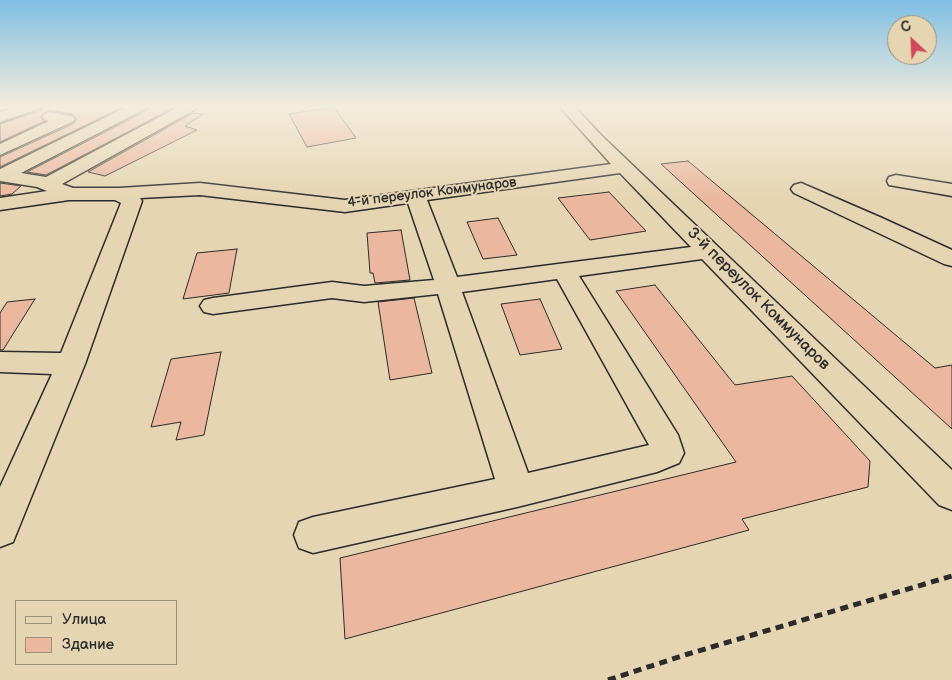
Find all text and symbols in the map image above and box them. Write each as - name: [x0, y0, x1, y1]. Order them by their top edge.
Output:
- north arrow: [887, 15, 937, 65]
- text: С: [898, 17, 914, 37]
- street label: 4-й переулок Коммунаров: [347, 174, 517, 212]
- street label: 3-й переулок Коммунаров: [683, 224, 833, 374]
- legend: [15, 600, 178, 665]
- text: Улица: [62, 610, 106, 629]
- text: Здание: [62, 635, 114, 654]

